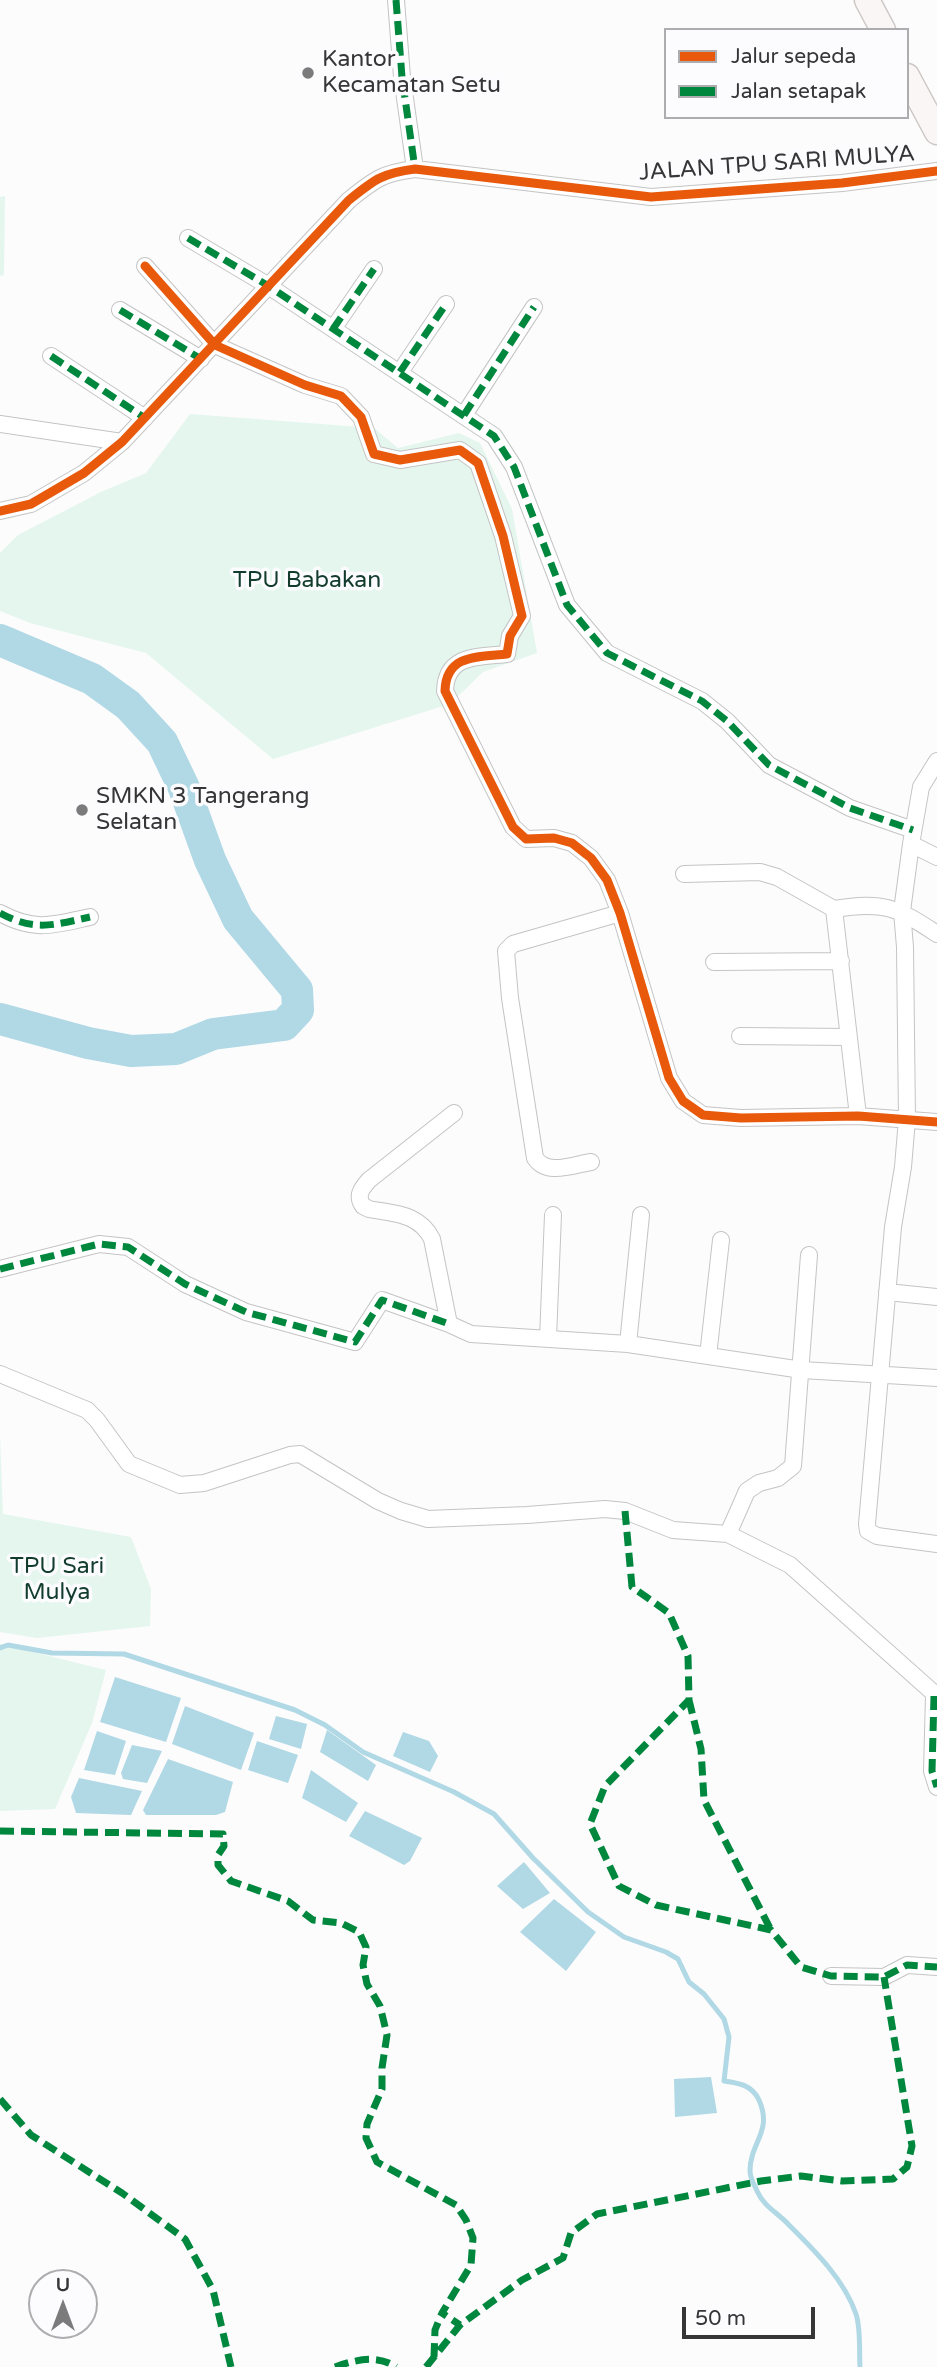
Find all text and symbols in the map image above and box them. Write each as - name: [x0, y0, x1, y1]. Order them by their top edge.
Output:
- legend: [664, 28, 909, 119]
- text: Jalur sepeda: [731, 44, 856, 69]
- place label: Kantor Kecamatan Setu: [322, 46, 501, 100]
- marker: Kantor Kecamatan Setu: [300, 65, 316, 81]
- text: Jalan setapak: [731, 79, 866, 104]
- street label: JALAN TPU SARI MULYA: [638, 141, 916, 187]
- park label: TPU Babakan: [233, 567, 381, 595]
- place label: SMKN 3 Tangerang Selatan: [96, 783, 310, 837]
- marker: SMKN 3 Tangerang Selatan: [74, 802, 90, 818]
- park label: TPU Sari Mulya: [10, 1553, 104, 1607]
- north arrow: [28, 2269, 98, 2339]
- text: U: [56, 2274, 70, 2296]
- scale bar: [685, 2294, 818, 2338]
- text: 50 m: [695, 2306, 746, 2331]

